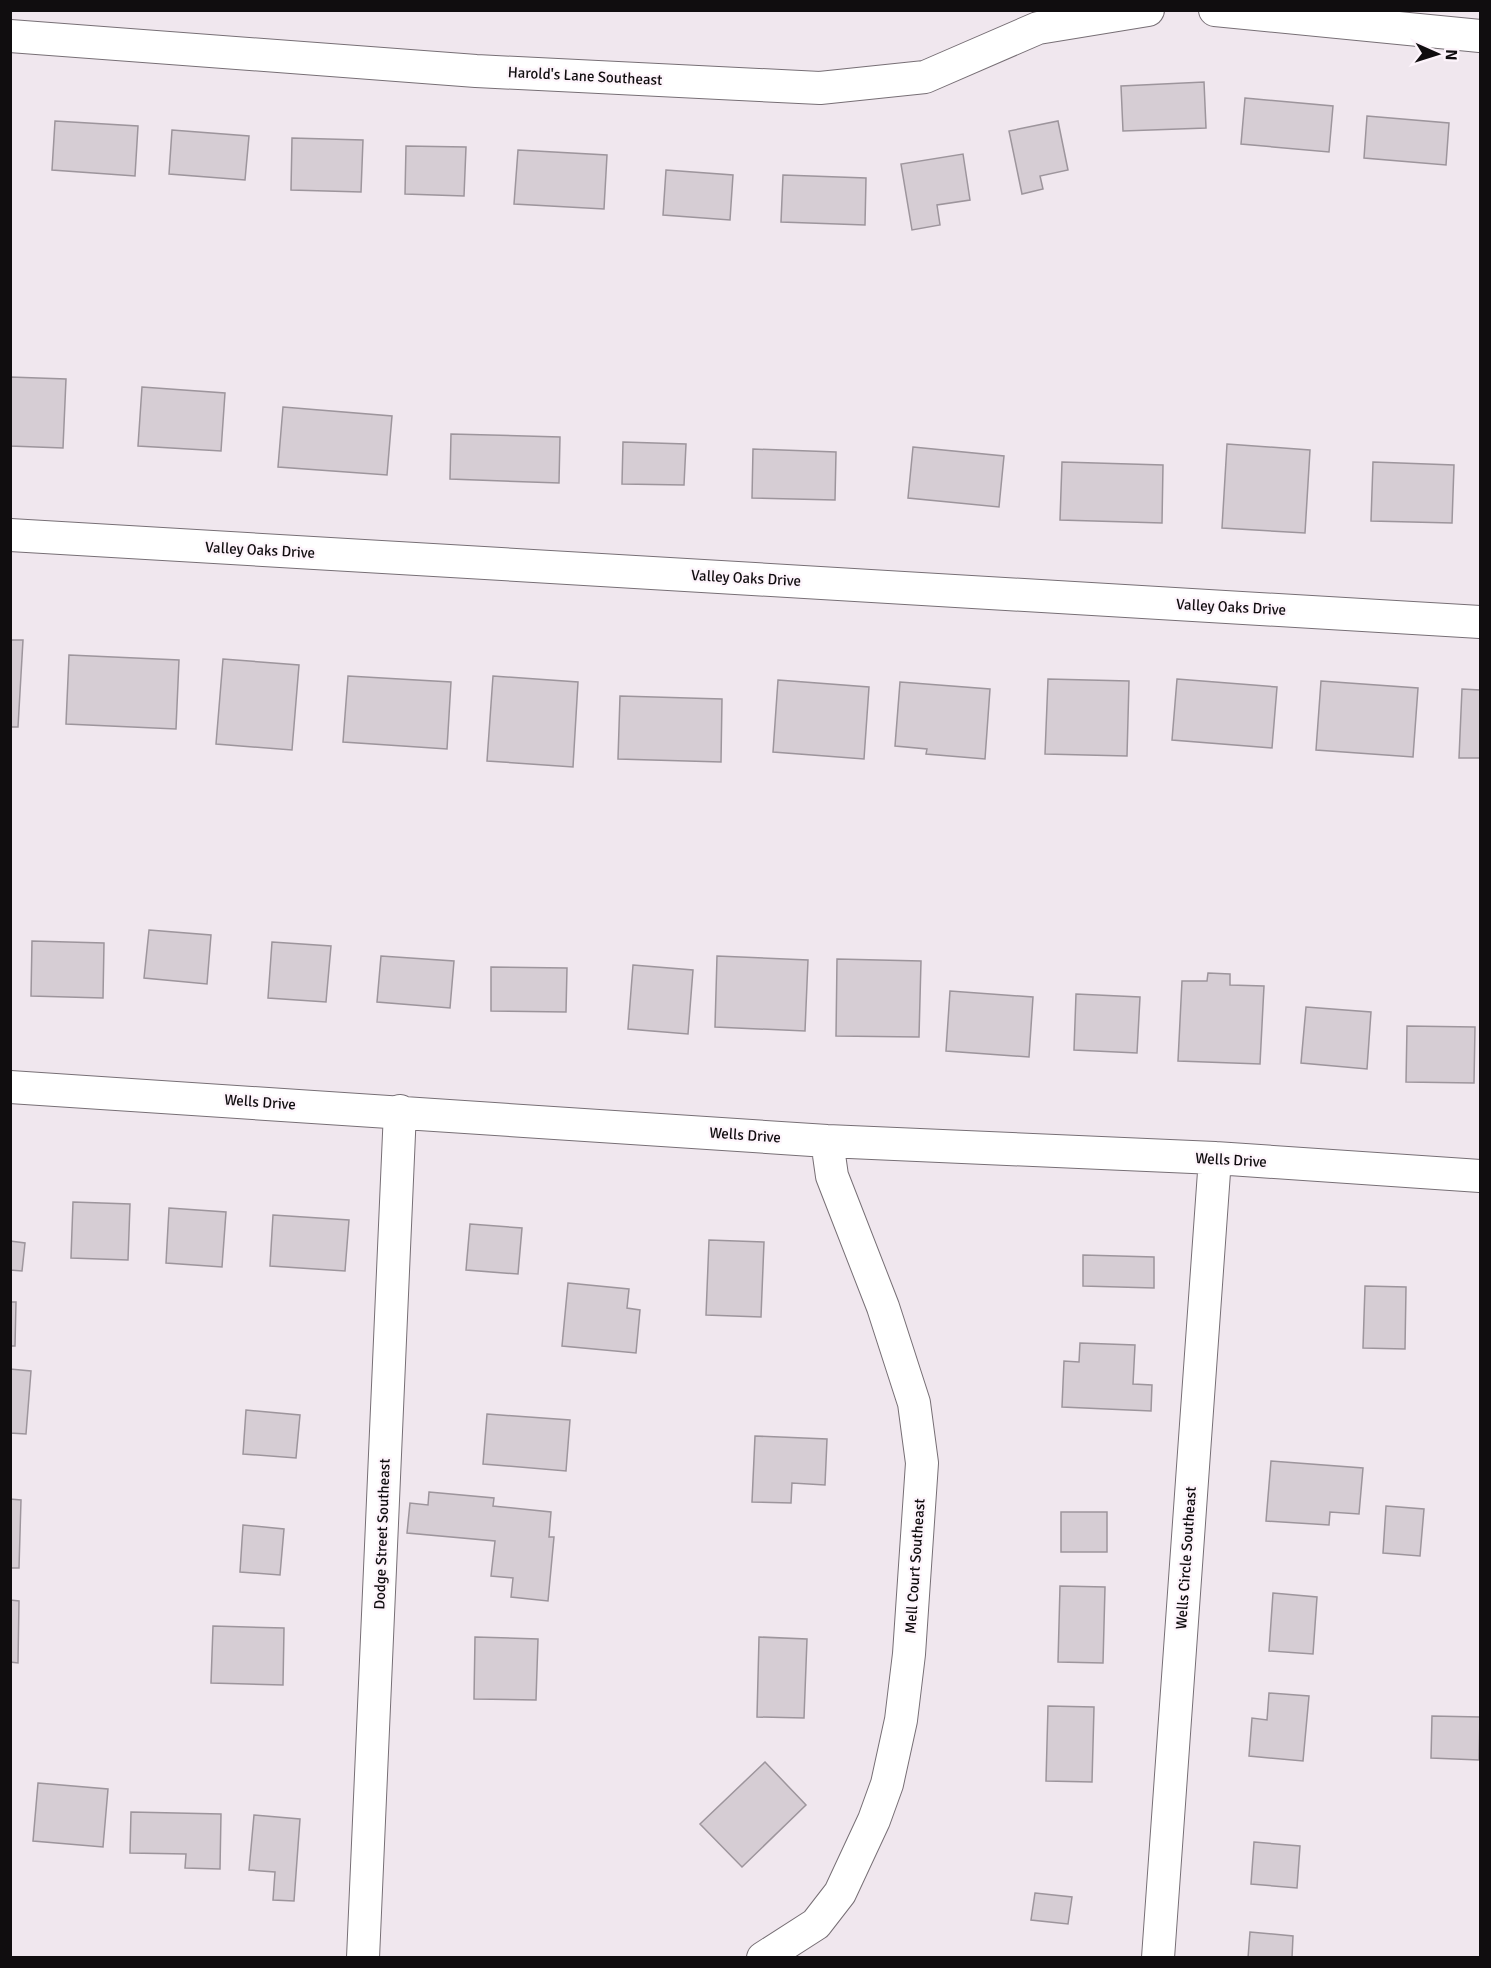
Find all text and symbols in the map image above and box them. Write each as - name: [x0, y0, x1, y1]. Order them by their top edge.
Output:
- north arrow: [1407, 24, 1467, 84]
- text: N: [1441, 49, 1461, 61]
- street label: Harold's Lane Southeast: [507, 63, 663, 89]
- street label: Valley Oaks Drive: [205, 538, 315, 562]
- street label: Valley Oaks Drive: [691, 566, 801, 590]
- street label: Valley Oaks Drive: [1176, 595, 1286, 619]
- street label: Wells Drive: [224, 1091, 296, 1113]
- street label: Wells Drive: [709, 1124, 781, 1146]
- street label: Wells Drive: [1195, 1149, 1267, 1171]
- street label: Dodge Street Southeast: [370, 1458, 394, 1610]
- street label: Wells Circle Southeast: [1172, 1486, 1200, 1630]
- street label: Mell Court Southeast: [901, 1498, 929, 1634]

